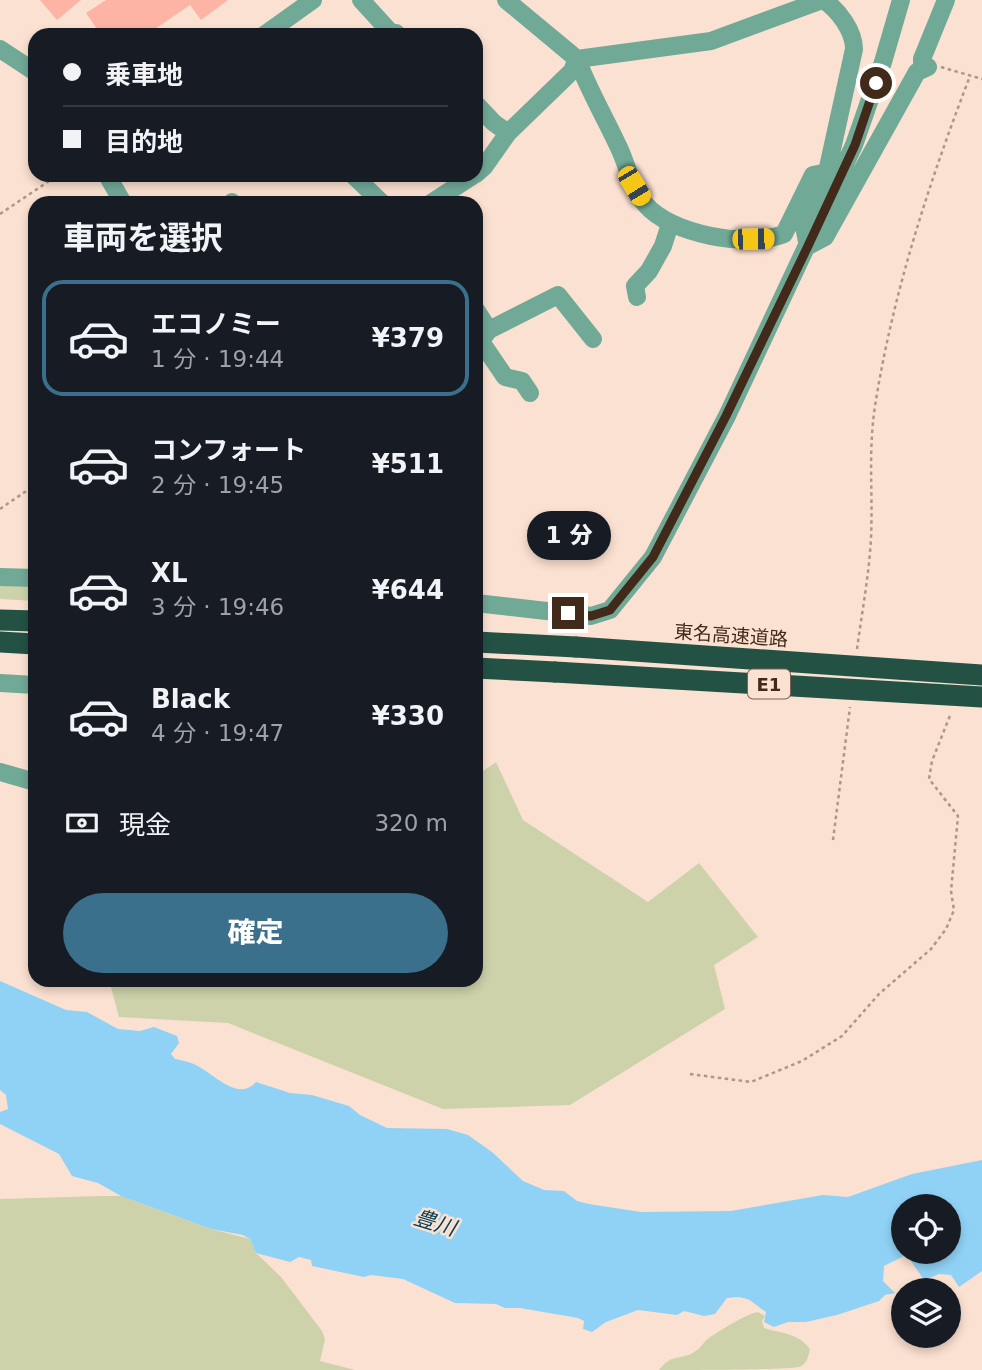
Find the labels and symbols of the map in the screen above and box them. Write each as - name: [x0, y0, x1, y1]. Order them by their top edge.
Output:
- route start: [860, 67, 892, 99]
- car: [615, 163, 654, 209]
- car: [732, 228, 775, 250]
- callout: 1 分: [526, 512, 610, 560]
- route end: [552, 597, 584, 629]
- street label: 東名高速道路: [673, 620, 789, 650]
- road number: E1: [748, 670, 790, 698]
- water label: 豊川: [411, 1205, 461, 1241]

